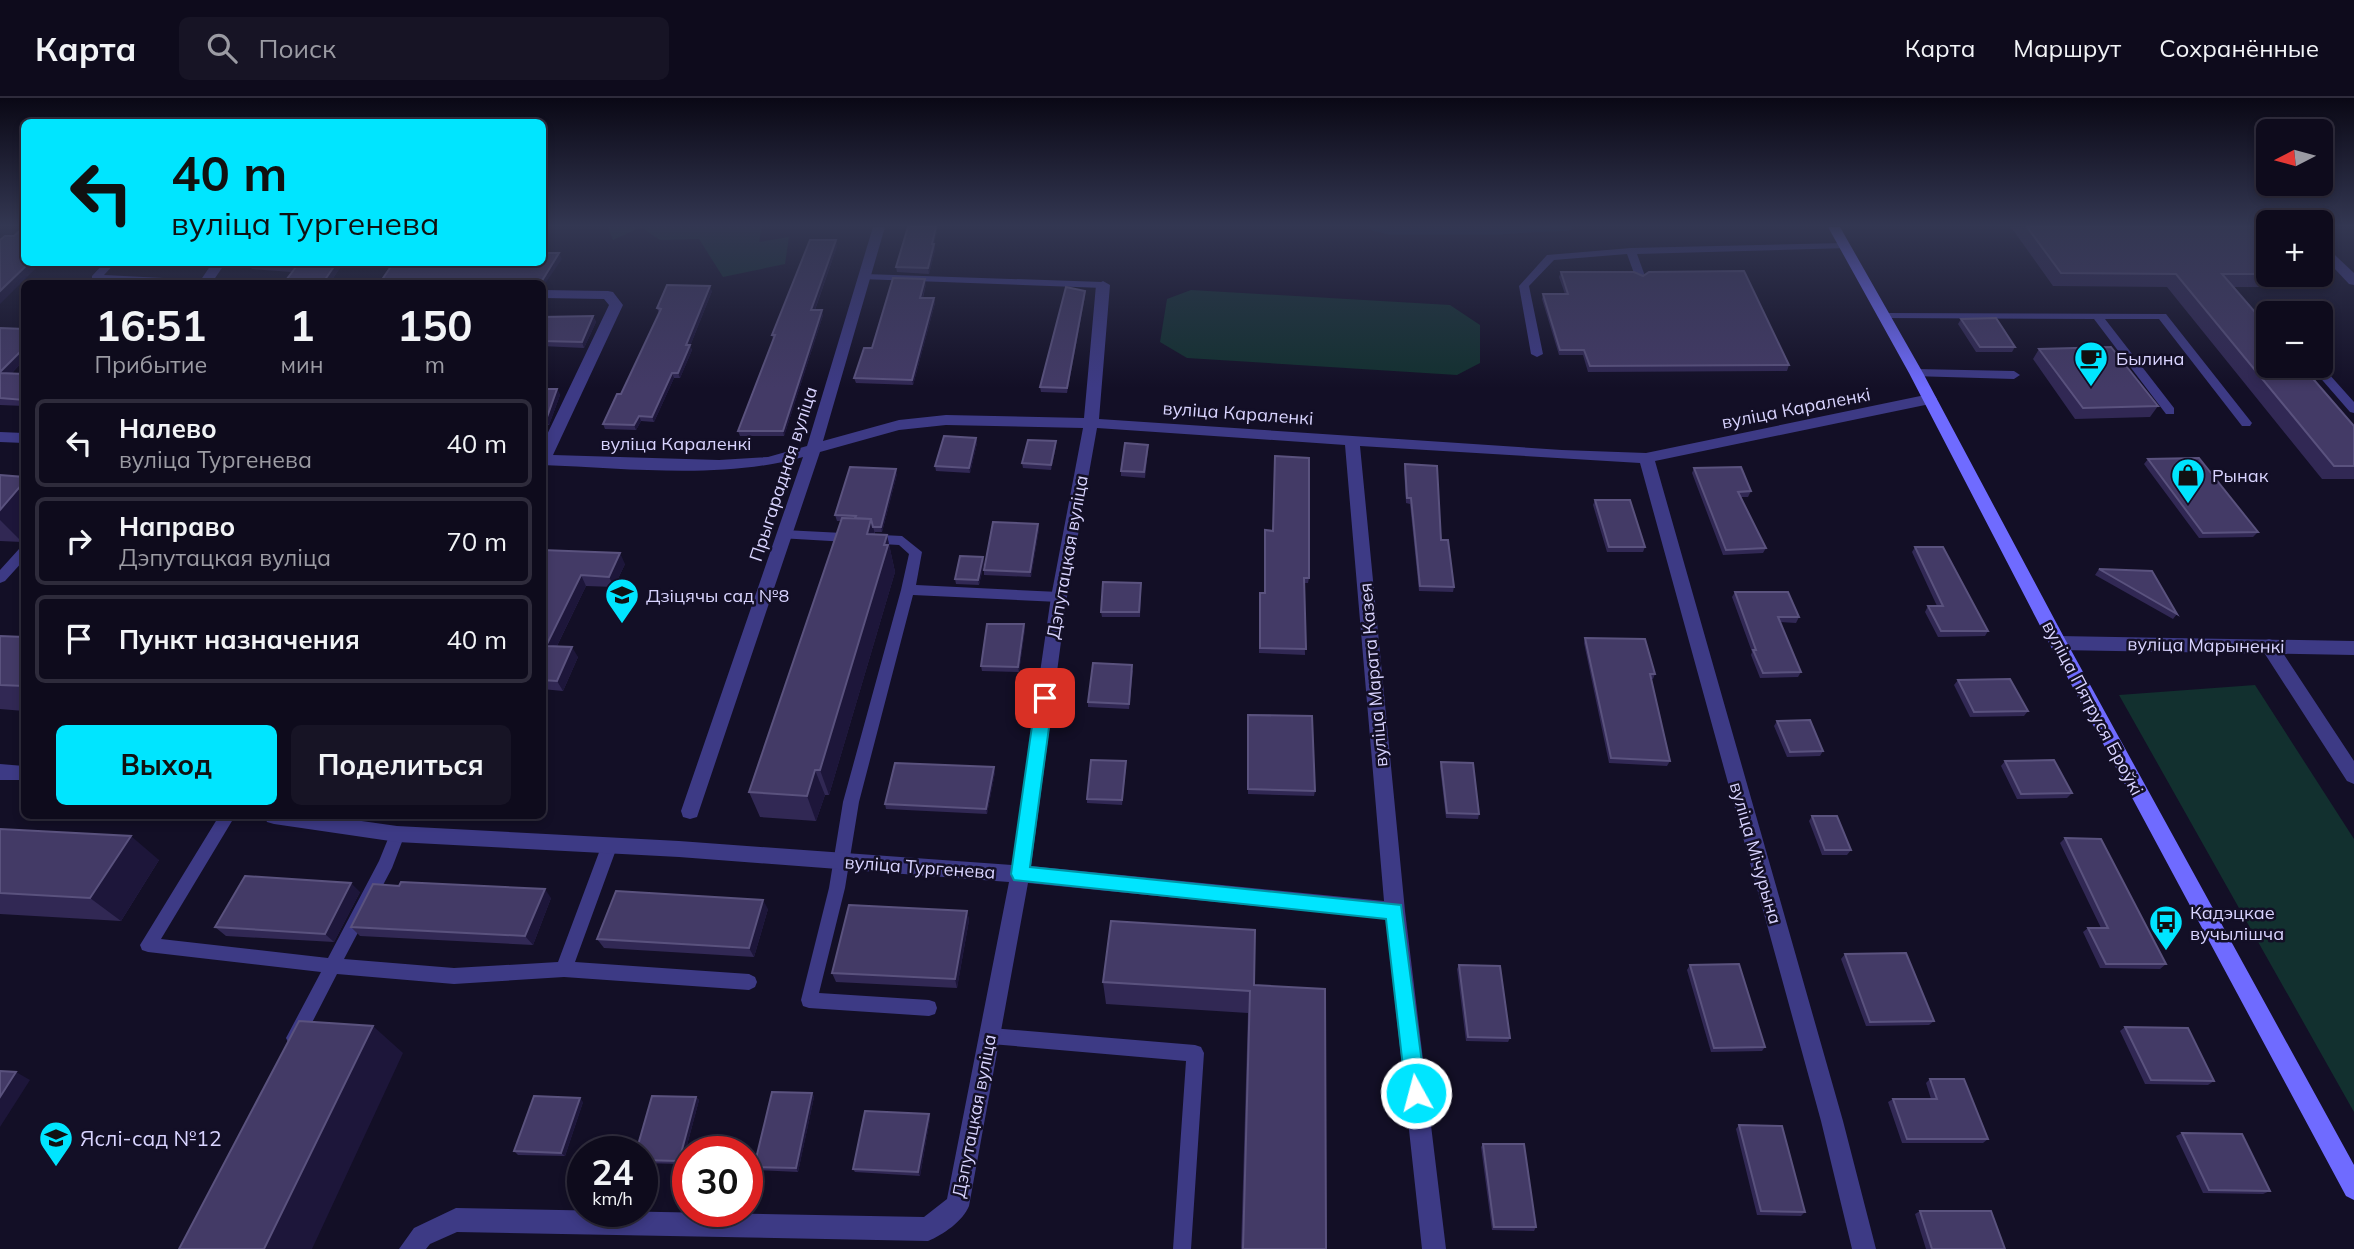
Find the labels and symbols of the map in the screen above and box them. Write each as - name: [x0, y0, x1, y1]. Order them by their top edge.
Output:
- north arrow: [2256, 119, 2333, 196]
- cafe icon: Былина: [2072, 339, 2110, 388]
- place label: Былина: [2116, 347, 2185, 370]
- street label: вуліца Караленкі: [1720, 382, 1872, 434]
- street label: Прыгарадная вуліца: [744, 384, 822, 564]
- street label: вуліца Караленкі: [1162, 396, 1314, 430]
- street label: вуліца Караленкі: [600, 432, 752, 455]
- shop icon: Рынак: [2169, 456, 2207, 505]
- place label: Рынак: [2212, 464, 2269, 487]
- street label: Дэпутацкая вуліца: [1041, 473, 1093, 641]
- school or university icon: Дзіцячы сад №8: [603, 576, 641, 625]
- street label: вуліца Марата Казея: [1353, 582, 1393, 768]
- place label: Дзіцячы сад №8: [646, 584, 789, 607]
- street label: вуліца Пятруся Броўкі: [2037, 617, 2149, 799]
- street label: вуліца Марыненкі: [2127, 632, 2285, 658]
- pin: [1015, 668, 1075, 728]
- street label: вуліца Мічурына: [1725, 779, 1787, 927]
- street label: вуліца Тургенева: [844, 850, 996, 884]
- place label: Кадэцкае вучылішча: [2190, 901, 2284, 945]
- bus stop icon: Кадэцкае вучылішча: [2147, 903, 2185, 952]
- street label: Дэпутацкая вуліца: [947, 1032, 1001, 1200]
- position arrow: [1379, 1056, 1453, 1130]
- school or university icon: Яслі-сад №12: [37, 1119, 75, 1168]
- place label: Яслі-сад №12: [80, 1125, 222, 1151]
- speed limit sign: 30: [672, 1136, 763, 1227]

